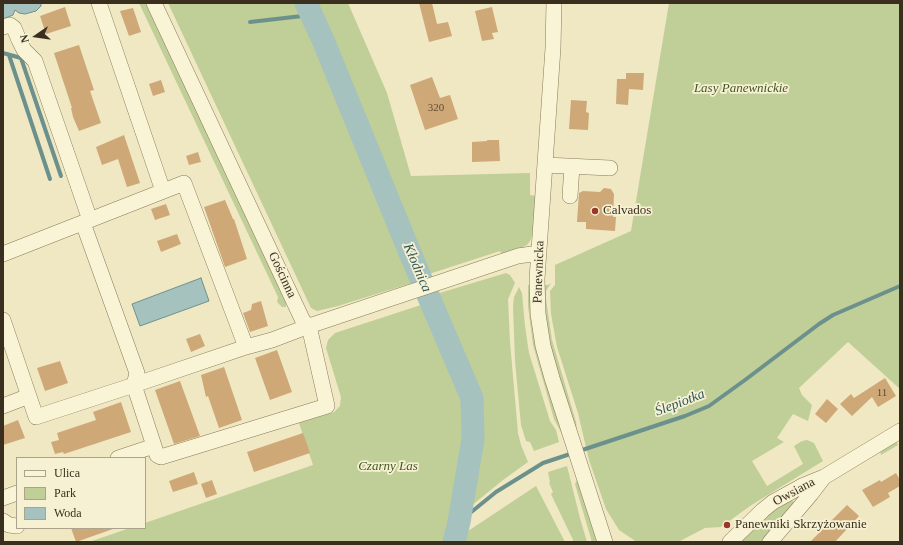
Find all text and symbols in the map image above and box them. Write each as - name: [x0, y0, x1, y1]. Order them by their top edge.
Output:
- north arrow: [16, 16, 56, 56]
- text: N: [18, 33, 31, 44]
- park label: Lasy Panewnickie: [694, 81, 788, 97]
- house number: 320: [428, 101, 444, 115]
- place label: Calvados: [603, 203, 651, 219]
- marker: Calvados: [590, 206, 600, 216]
- street label: Panewnicka: [530, 240, 548, 304]
- water label: Kłodnica: [399, 241, 435, 295]
- street label: Gościnna: [265, 249, 299, 301]
- water label: Ślepiotka: [653, 386, 707, 420]
- house number: 11: [877, 386, 887, 400]
- legend: [16, 457, 146, 529]
- park label: Czarny Las: [358, 459, 418, 475]
- text: Ulica: [54, 466, 80, 480]
- street label: Owsiana: [770, 474, 818, 510]
- text: Park: [54, 486, 76, 500]
- text: Woda: [54, 506, 82, 520]
- place label: Panewniki Skrzyżowanie: [735, 517, 867, 533]
- marker: Panewniki Skrzyżowanie: [722, 520, 732, 530]

